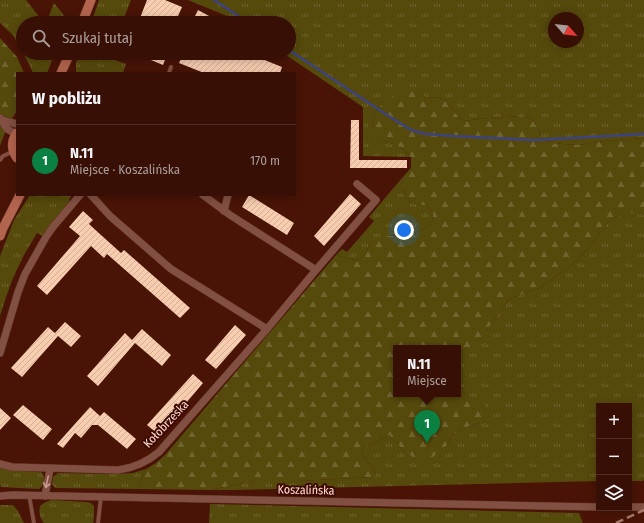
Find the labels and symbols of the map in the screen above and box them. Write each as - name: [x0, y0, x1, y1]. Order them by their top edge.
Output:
- north arrow: [548, 12, 584, 48]
- your location: [394, 220, 414, 240]
- street label: Kołobrzeska: [141, 397, 192, 451]
- pin: 1: [414, 410, 440, 443]
- one-way arrow: [43, 475, 51, 488]
- street label: Koszalińska: [277, 483, 335, 497]

